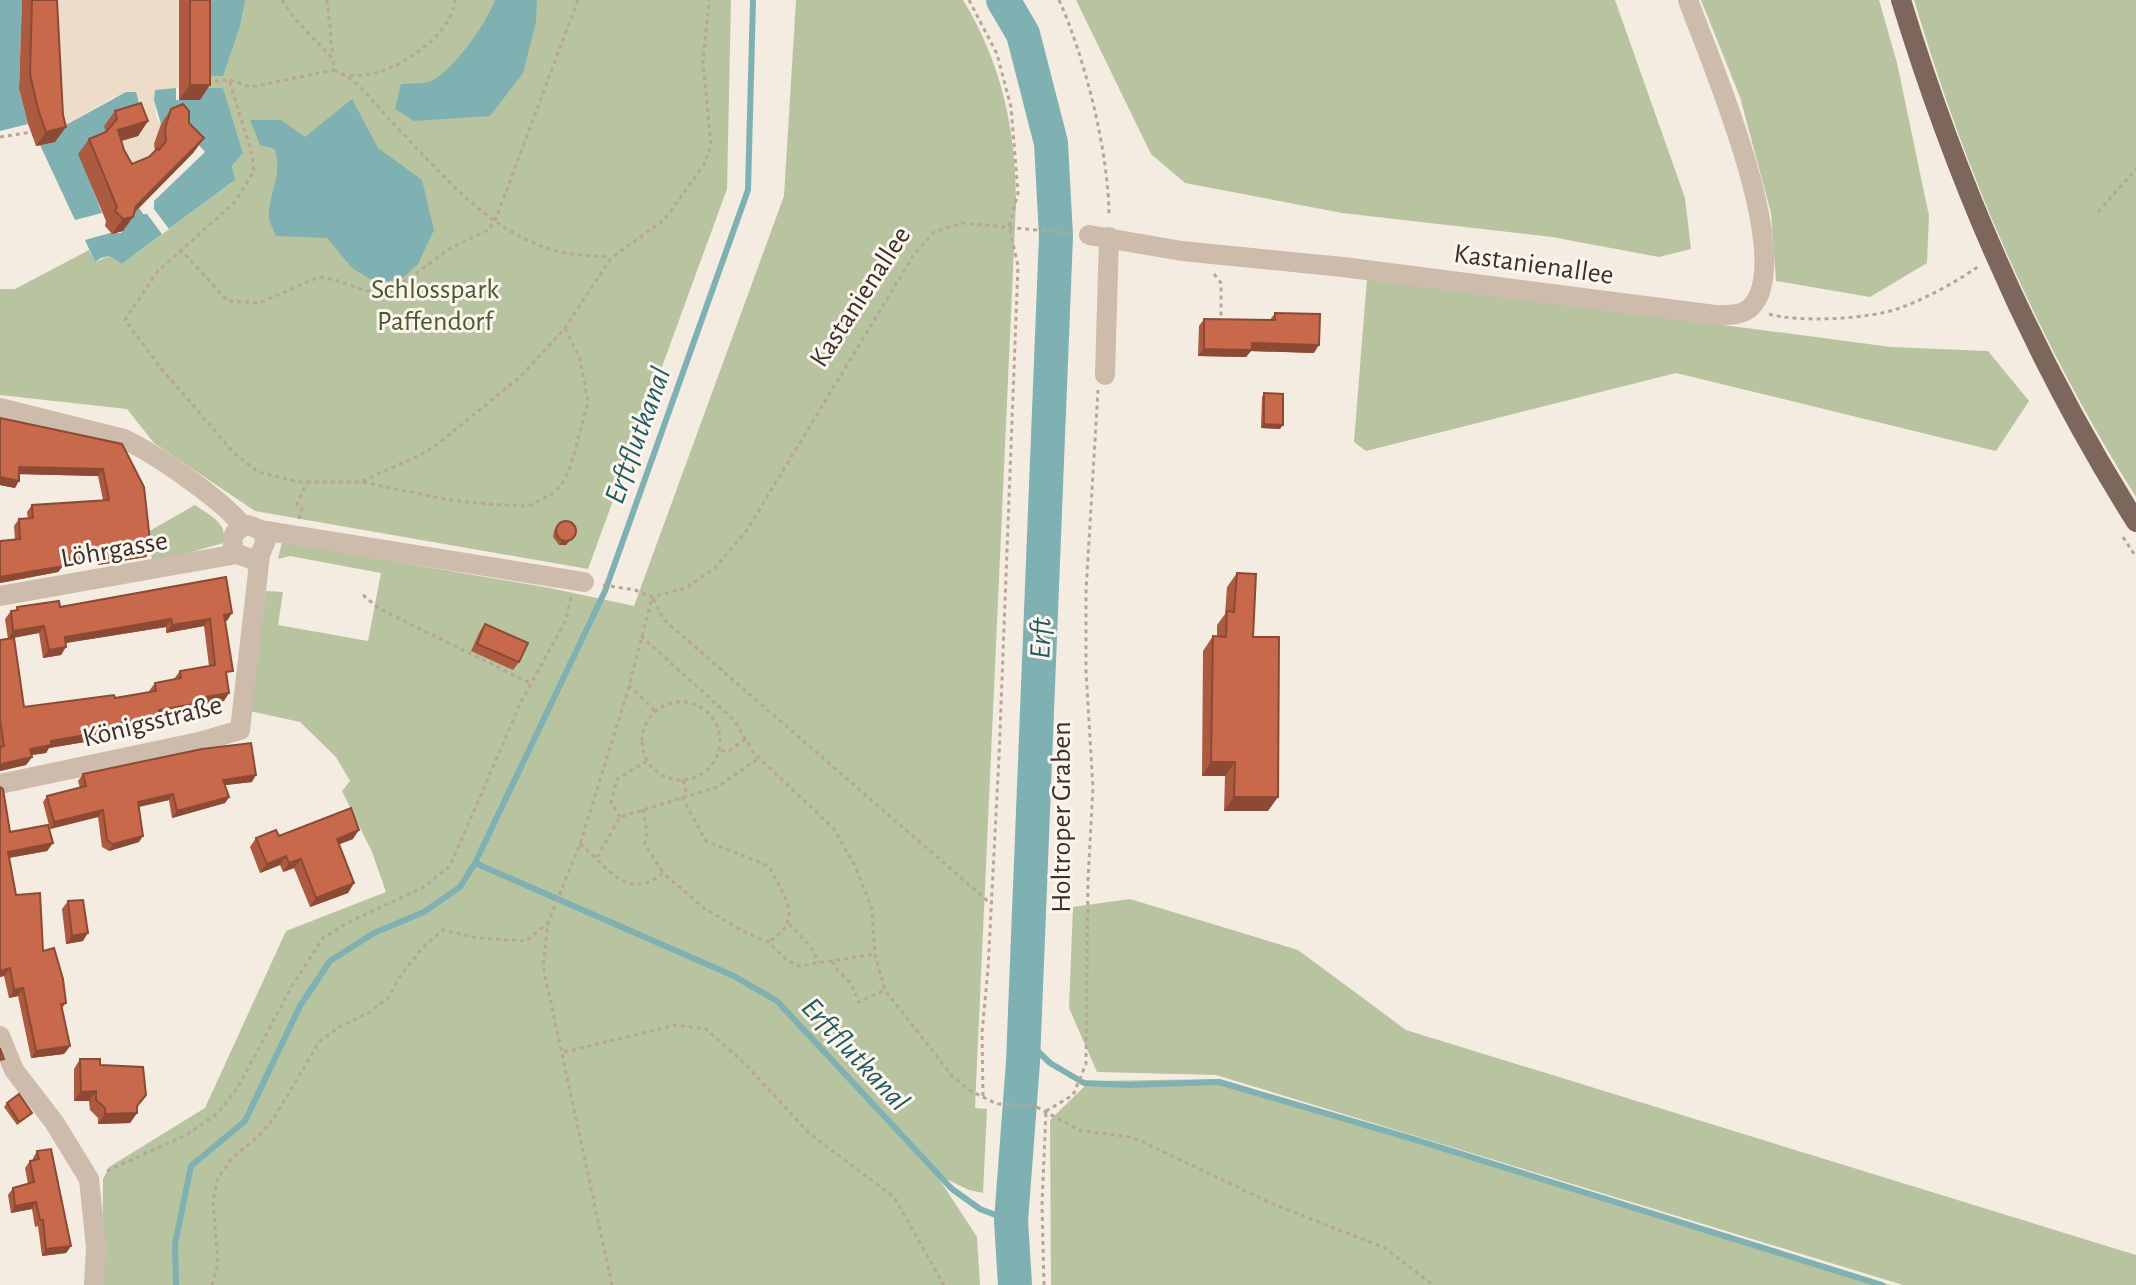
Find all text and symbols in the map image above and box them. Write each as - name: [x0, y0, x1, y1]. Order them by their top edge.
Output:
- street label: Kastanienallee: [805, 222, 916, 372]
- street label: Kastanienallee: [1452, 240, 1615, 290]
- park label: Schlosspark Paffendorf: [371, 276, 499, 336]
- water label: Erftflutkanal: [599, 363, 676, 508]
- street label: Löhrgasse: [59, 527, 170, 573]
- water label: Erft: [1025, 617, 1057, 659]
- street label: Königsstraße: [80, 691, 225, 753]
- street label: Holtroper Graben: [1048, 721, 1076, 913]
- water label: Erftflutkanal: [796, 992, 915, 1117]

